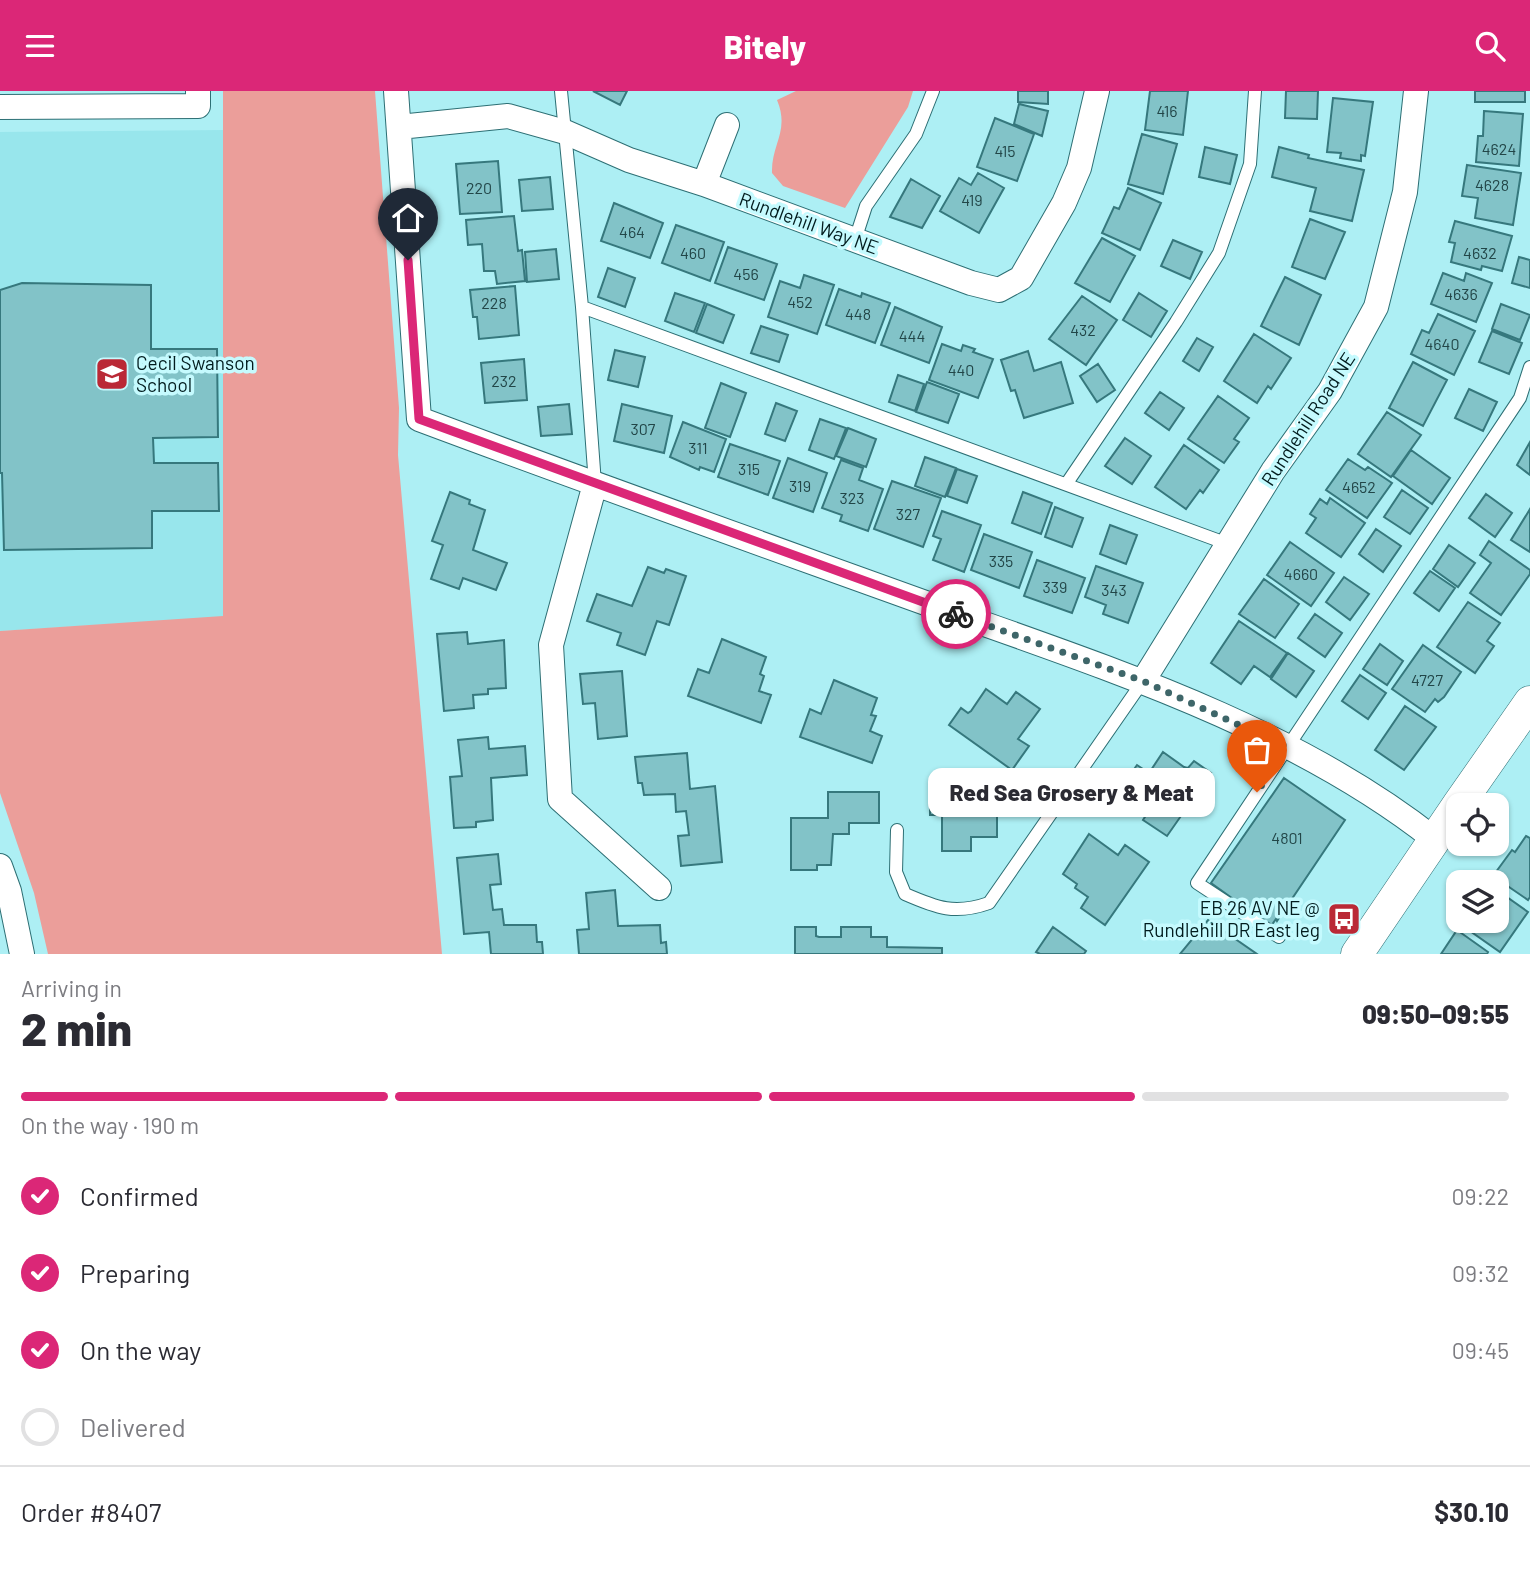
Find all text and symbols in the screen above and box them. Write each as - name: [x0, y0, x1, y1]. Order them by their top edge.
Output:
- icon: menu: [21, 27, 59, 65]
- text: Bitely: [724, 27, 806, 65]
- icon: search: [1471, 27, 1509, 65]
- house number: 416: [1156, 101, 1178, 120]
- house number: 4624: [1482, 139, 1516, 158]
- house number: 415: [994, 141, 1016, 160]
- house number: 4628: [1475, 175, 1509, 194]
- house number: 220: [466, 178, 492, 197]
- street label: Rundlehill Way NE: [736, 187, 882, 258]
- pin: [378, 188, 438, 260]
- house number: 419: [961, 190, 983, 209]
- icon: home: [389, 199, 427, 237]
- house number: 464: [619, 222, 645, 241]
- house number: 460: [680, 243, 706, 262]
- house number: 4632: [1463, 243, 1497, 262]
- house number: 456: [733, 264, 759, 283]
- house number: 4636: [1444, 284, 1478, 303]
- house number: 452: [787, 292, 813, 311]
- house number: 228: [481, 293, 507, 312]
- house number: 448: [845, 304, 871, 323]
- house number: 432: [1070, 320, 1096, 339]
- house number: 444: [899, 326, 925, 345]
- house number: 4640: [1425, 334, 1459, 353]
- street label: Rundlehill Road NE: [1256, 348, 1359, 490]
- place label: Cecil Swanson School: [136, 351, 255, 396]
- school or university icon: Cecil Swanson School: [93, 355, 131, 393]
- house number: 440: [948, 360, 974, 379]
- house number: 232: [491, 371, 517, 390]
- house number: 307: [631, 419, 656, 438]
- house number: 311: [688, 438, 708, 457]
- house number: 315: [738, 459, 760, 478]
- house number: 319: [789, 476, 811, 495]
- house number: 4652: [1342, 477, 1376, 496]
- house number: 323: [840, 488, 864, 507]
- house number: 327: [896, 504, 921, 523]
- house number: 335: [989, 551, 1013, 570]
- house number: 4660: [1284, 564, 1318, 583]
- house number: 339: [1043, 577, 1067, 596]
- courier: [921, 579, 991, 649]
- house number: 343: [1101, 580, 1127, 599]
- icon: bike: [937, 595, 975, 633]
- house number: 4727: [1411, 670, 1443, 689]
- pin: [1227, 720, 1287, 792]
- icon: bag: [1238, 731, 1276, 769]
- callout: Red Sea Grosery & Meat: [928, 767, 1215, 817]
- text: Red Sea Grosery & Meat: [949, 778, 1194, 806]
- map controls: [1446, 793, 1509, 933]
- button: locate: [1446, 793, 1509, 856]
- house number: 4801: [1271, 828, 1303, 847]
- button: layers: [1446, 870, 1509, 933]
- place label: EB 26 AV NE @ Rundlehill DR East leg: [1143, 896, 1320, 941]
- bus stop icon: EB 26 AV NE @ Rundlehill DR East leg: [1325, 900, 1363, 938]
- text: Arriving in: [21, 974, 122, 1002]
- text: 09:50–09:55: [1362, 998, 1509, 1029]
- text: 2 min: [21, 1000, 132, 1055]
- text: On the way · 190 m: [21, 1111, 199, 1139]
- icon: check: [21, 1177, 59, 1215]
- text: Confirmed: [80, 1180, 199, 1211]
- text: 09:22: [1452, 1182, 1509, 1210]
- icon: check: [21, 1254, 59, 1292]
- text: Preparing: [80, 1257, 190, 1288]
- text: 09:32: [1452, 1259, 1509, 1287]
- icon: check: [21, 1331, 59, 1369]
- text: On the way: [80, 1334, 201, 1365]
- text: 09:45: [1452, 1336, 1509, 1364]
- text: Delivered: [80, 1411, 186, 1442]
- text: Order #8407: [21, 1496, 161, 1527]
- text: $30.10: [1434, 1496, 1509, 1527]

